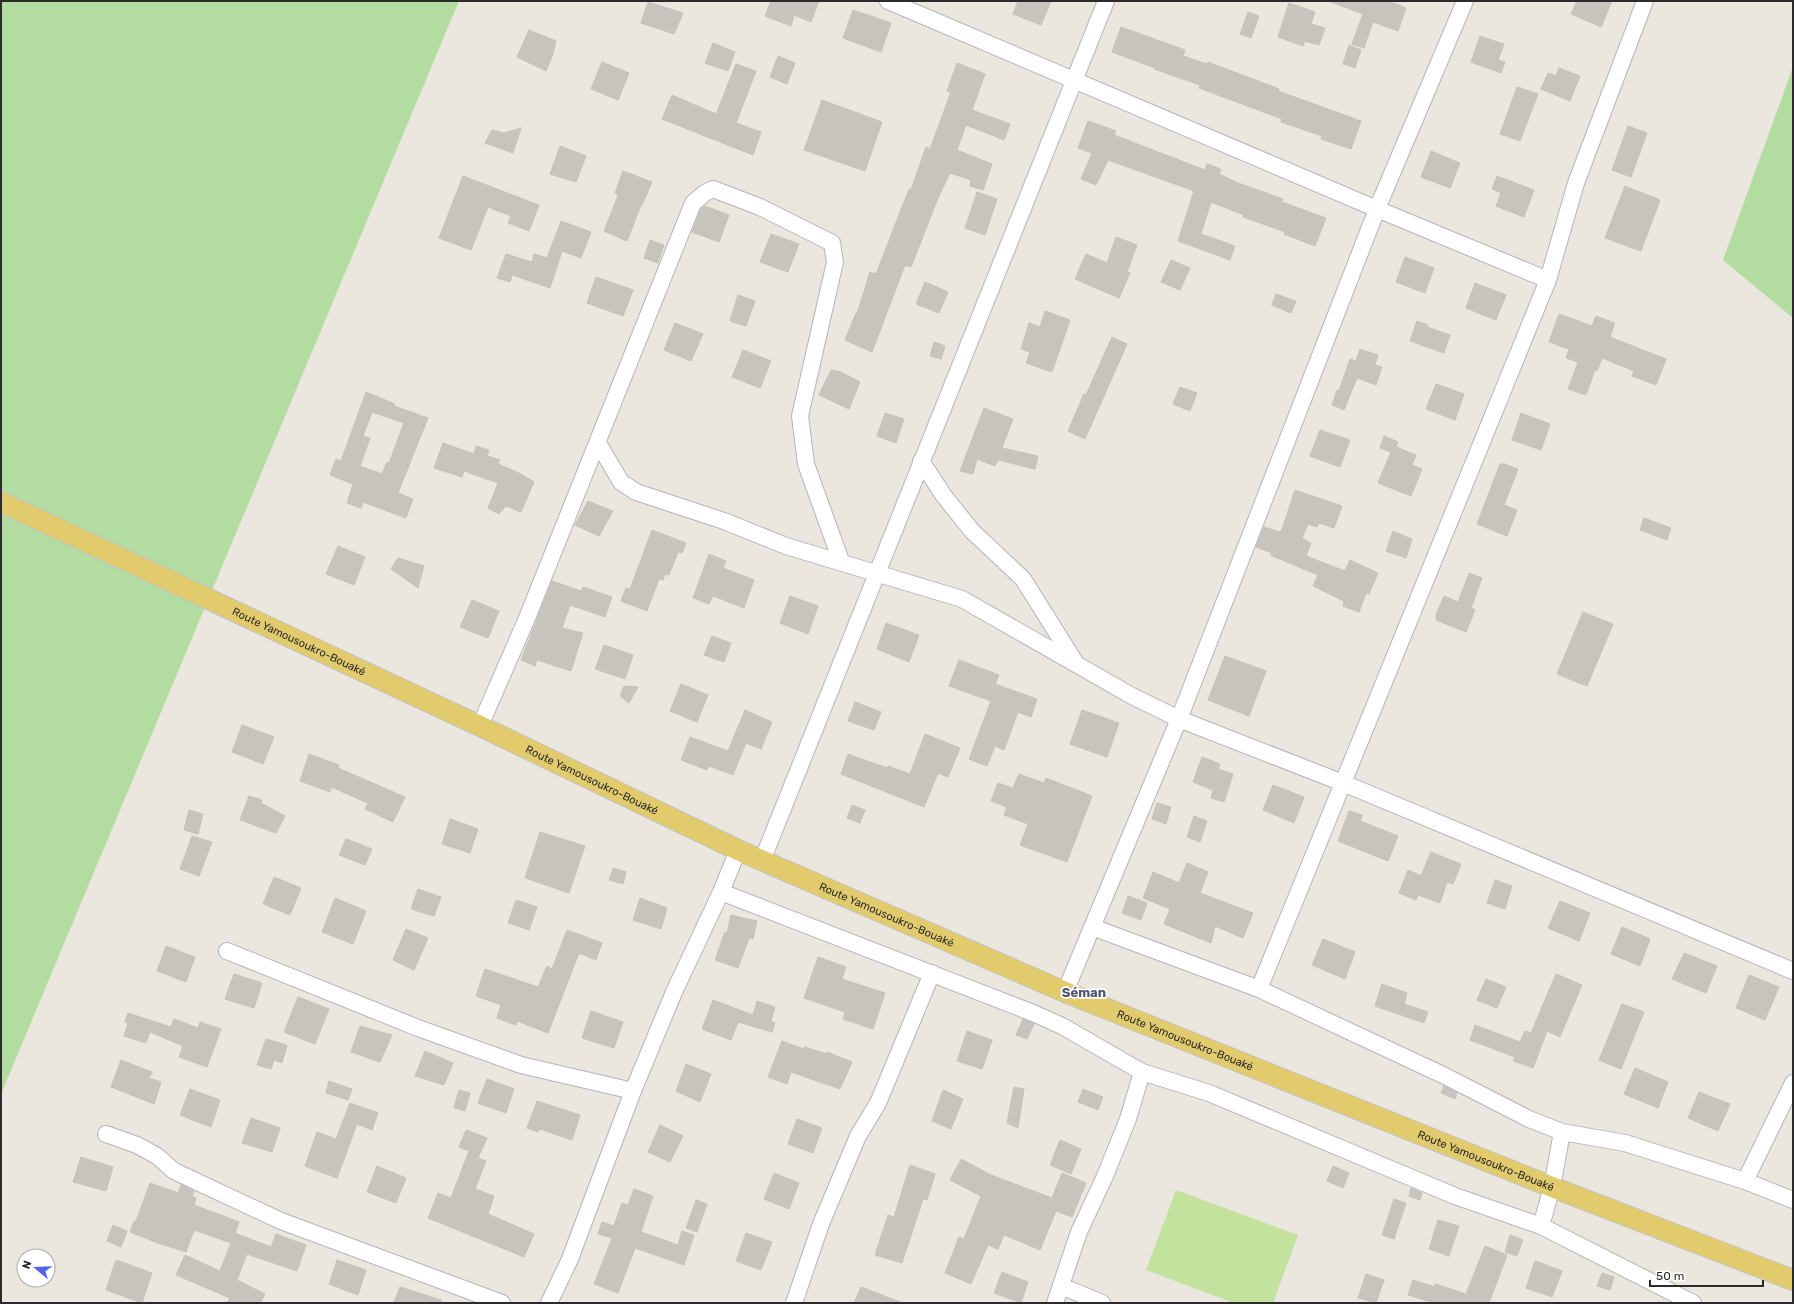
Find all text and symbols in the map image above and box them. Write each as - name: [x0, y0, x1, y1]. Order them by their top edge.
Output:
- street label: Route Yamousoukro-Bouaké: [230, 605, 368, 679]
- street label: Route Yamousoukro-Bouaké: [523, 743, 660, 818]
- street label: Route Yamousoukro-Bouaké: [817, 880, 956, 950]
- district label: Séman: [1062, 985, 1106, 1000]
- street label: Route Yamousoukro-Bouaké: [1115, 1007, 1255, 1074]
- street label: Route Yamousoukro-Bouaké: [1416, 1128, 1556, 1194]
- north arrow: [16, 1248, 56, 1288]
- text: N: [20, 1259, 34, 1271]
- scale bar: [1650, 1262, 1763, 1288]
- text: 50 m: [1656, 1269, 1684, 1283]

